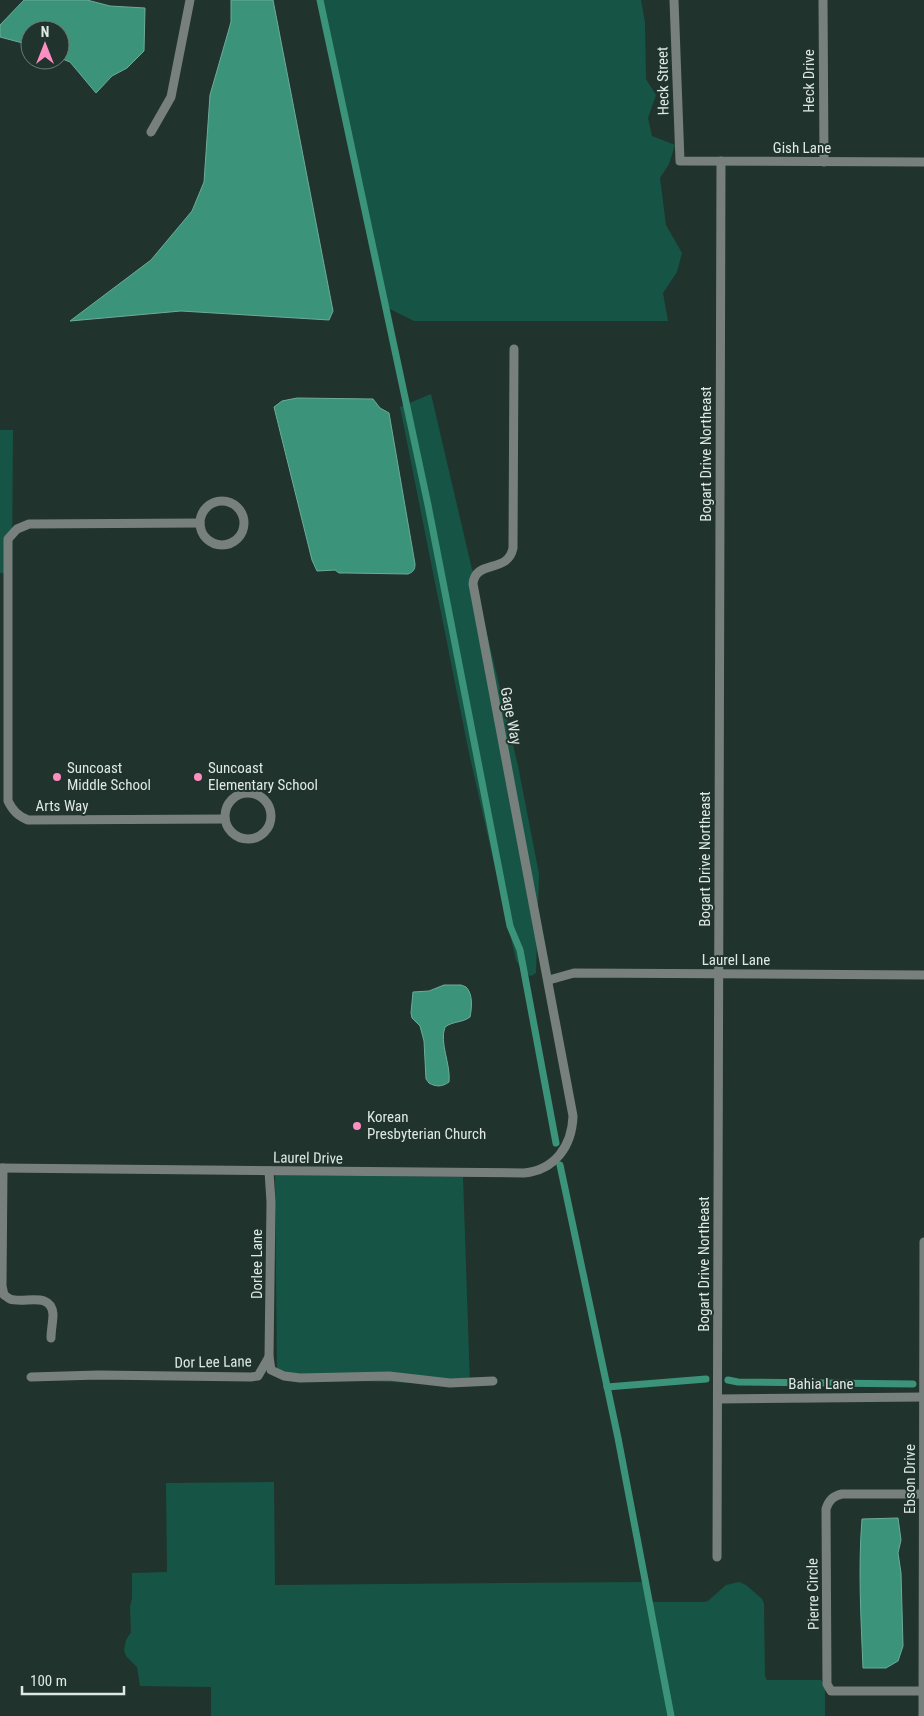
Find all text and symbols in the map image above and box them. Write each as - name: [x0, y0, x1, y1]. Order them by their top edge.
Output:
- north arrow: [20, 20, 70, 70]
- text: N: [41, 24, 49, 40]
- street label: Heck Street: [653, 47, 673, 115]
- street label: Heck Drive: [800, 49, 818, 113]
- street label: Gish Lane: [773, 139, 831, 157]
- street label: Bogart Drive Northeast: [697, 386, 715, 522]
- street label: Gage Way: [497, 686, 525, 746]
- place label: Suncoast Middle School: [67, 759, 151, 794]
- place label: Suncoast Elementary School: [208, 759, 318, 794]
- marker: Suncoast Middle School: [51, 771, 63, 783]
- marker: Suncoast Elementary School: [192, 771, 204, 783]
- street label: Bogart Drive Northeast: [696, 791, 714, 927]
- street label: Arts Way: [36, 797, 88, 815]
- street label: Laurel Lane: [702, 951, 770, 969]
- place label: Korean Presbyterian Church: [367, 1108, 486, 1143]
- marker: Korean Presbyterian Church: [351, 1120, 363, 1132]
- street label: Laurel Drive: [273, 1148, 343, 1168]
- street label: Bogart Drive Northeast: [695, 1196, 713, 1332]
- street label: Dorlee Lane: [248, 1229, 266, 1299]
- street label: Dor Lee Lane: [174, 1352, 252, 1372]
- street label: Bahia Lane: [788, 1375, 854, 1393]
- street label: Ebson Drive: [901, 1444, 919, 1514]
- street label: Pierre Circle: [803, 1558, 823, 1630]
- scale bar: [22, 1664, 125, 1696]
- text: 100 m: [30, 1672, 67, 1690]

